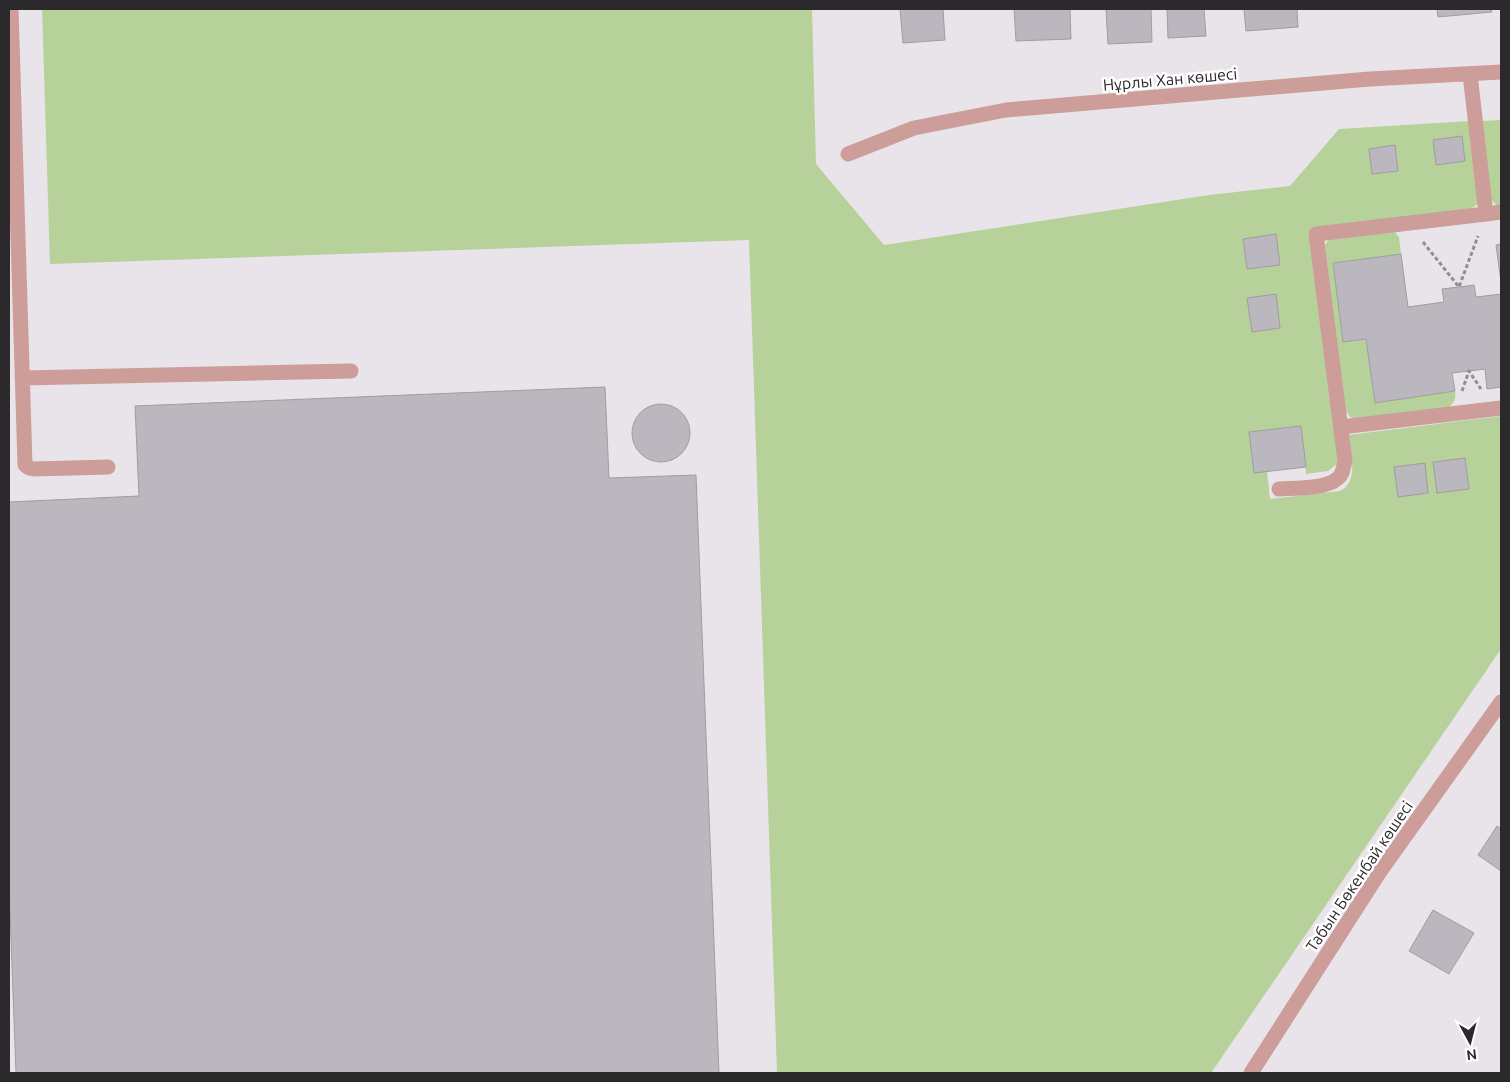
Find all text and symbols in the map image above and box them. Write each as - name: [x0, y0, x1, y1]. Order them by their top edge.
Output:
- street label: Нұрлы Хан көшесі: [1102, 64, 1238, 94]
- street label: Табын Бөкенбай көшесі: [1302, 797, 1416, 955]
- north arrow: [1445, 1017, 1495, 1067]
- text: N: [1465, 1046, 1478, 1063]

